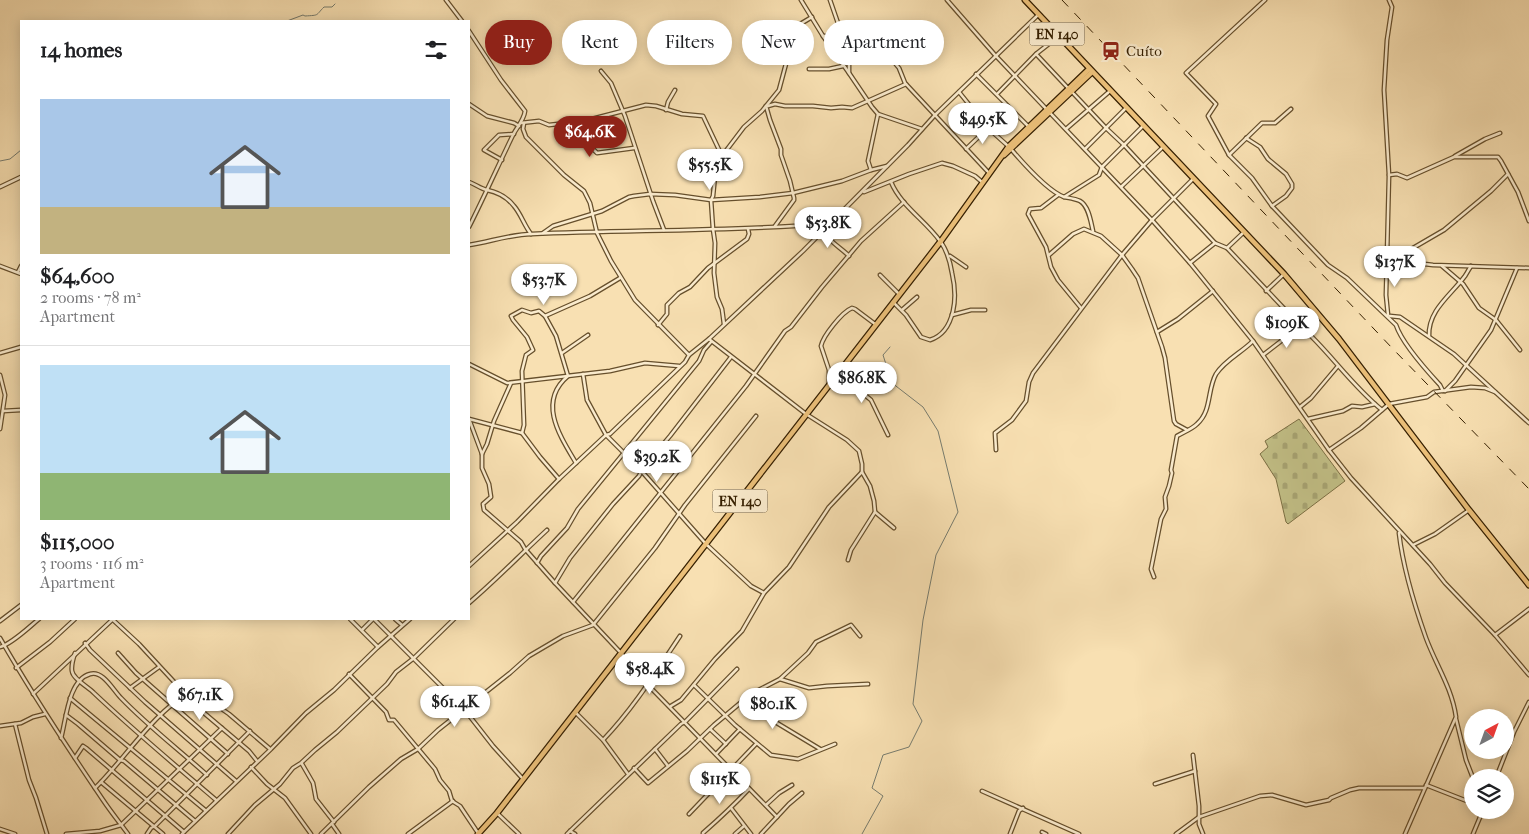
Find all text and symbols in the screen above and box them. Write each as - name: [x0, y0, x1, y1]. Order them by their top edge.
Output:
- chip: Buy: [485, 20, 552, 65]
- chip: Rent: [562, 20, 637, 65]
- chip: Filters: [647, 20, 732, 65]
- chip: New: [742, 20, 814, 65]
- chip: Apartment: [824, 20, 944, 65]
- road number: EN 140: [1030, 22, 1084, 46]
- icon: filters: [422, 36, 450, 64]
- text: 14 homes: [40, 38, 122, 62]
- station icon: Cuíto: [1100, 40, 1122, 62]
- place label: Cuíto: [1126, 42, 1162, 60]
- pin: $49.5K: [942, 102, 1024, 145]
- text: $49.5K: [959, 109, 1007, 128]
- pin: $64.6K: [549, 116, 631, 158]
- text: $64.6K: [565, 122, 615, 141]
- icon: home: [200, 132, 290, 222]
- pin: $55.5K: [669, 148, 751, 191]
- text: $55.5K: [688, 155, 732, 174]
- pin: $53.8K: [787, 206, 869, 249]
- text: $53.8K: [805, 213, 851, 232]
- pin: $137K: [1360, 246, 1430, 288]
- text: $137K: [1375, 252, 1415, 271]
- text: $64,600: [40, 264, 115, 288]
- pin: $53.7K: [503, 264, 585, 306]
- text: $53.7K: [522, 270, 566, 289]
- text: 2 rooms · 78 m²: [40, 288, 141, 307]
- pin: $109K: [1252, 306, 1322, 349]
- text: Apartment: [40, 307, 115, 326]
- text: $109K: [1265, 313, 1309, 332]
- pin: $86.8K: [821, 362, 903, 404]
- text: $86.8K: [838, 368, 886, 387]
- icon: home: [200, 397, 290, 487]
- pin: $39.2K: [616, 440, 698, 483]
- text: $39.2K: [634, 447, 680, 466]
- road number: EN 140: [712, 490, 768, 512]
- text: $115,000: [40, 530, 115, 554]
- text: 3 rooms · 116 m²: [40, 554, 143, 573]
- text: Apartment: [40, 573, 115, 592]
- pin: $58.4K: [609, 652, 691, 695]
- text: $58.4K: [626, 659, 674, 678]
- pin: $67.1K: [159, 678, 241, 721]
- text: $67.1K: [177, 685, 223, 704]
- pin: $61.4K: [414, 686, 496, 728]
- pin: $80.1K: [732, 688, 814, 730]
- text: $61.4K: [431, 692, 479, 711]
- text: $80.1K: [750, 694, 796, 713]
- north arrow: [1464, 709, 1514, 759]
- map controls: [1464, 709, 1514, 819]
- pin: $115K: [685, 762, 755, 805]
- text: $115K: [701, 769, 739, 788]
- button: layers: [1464, 769, 1514, 819]

